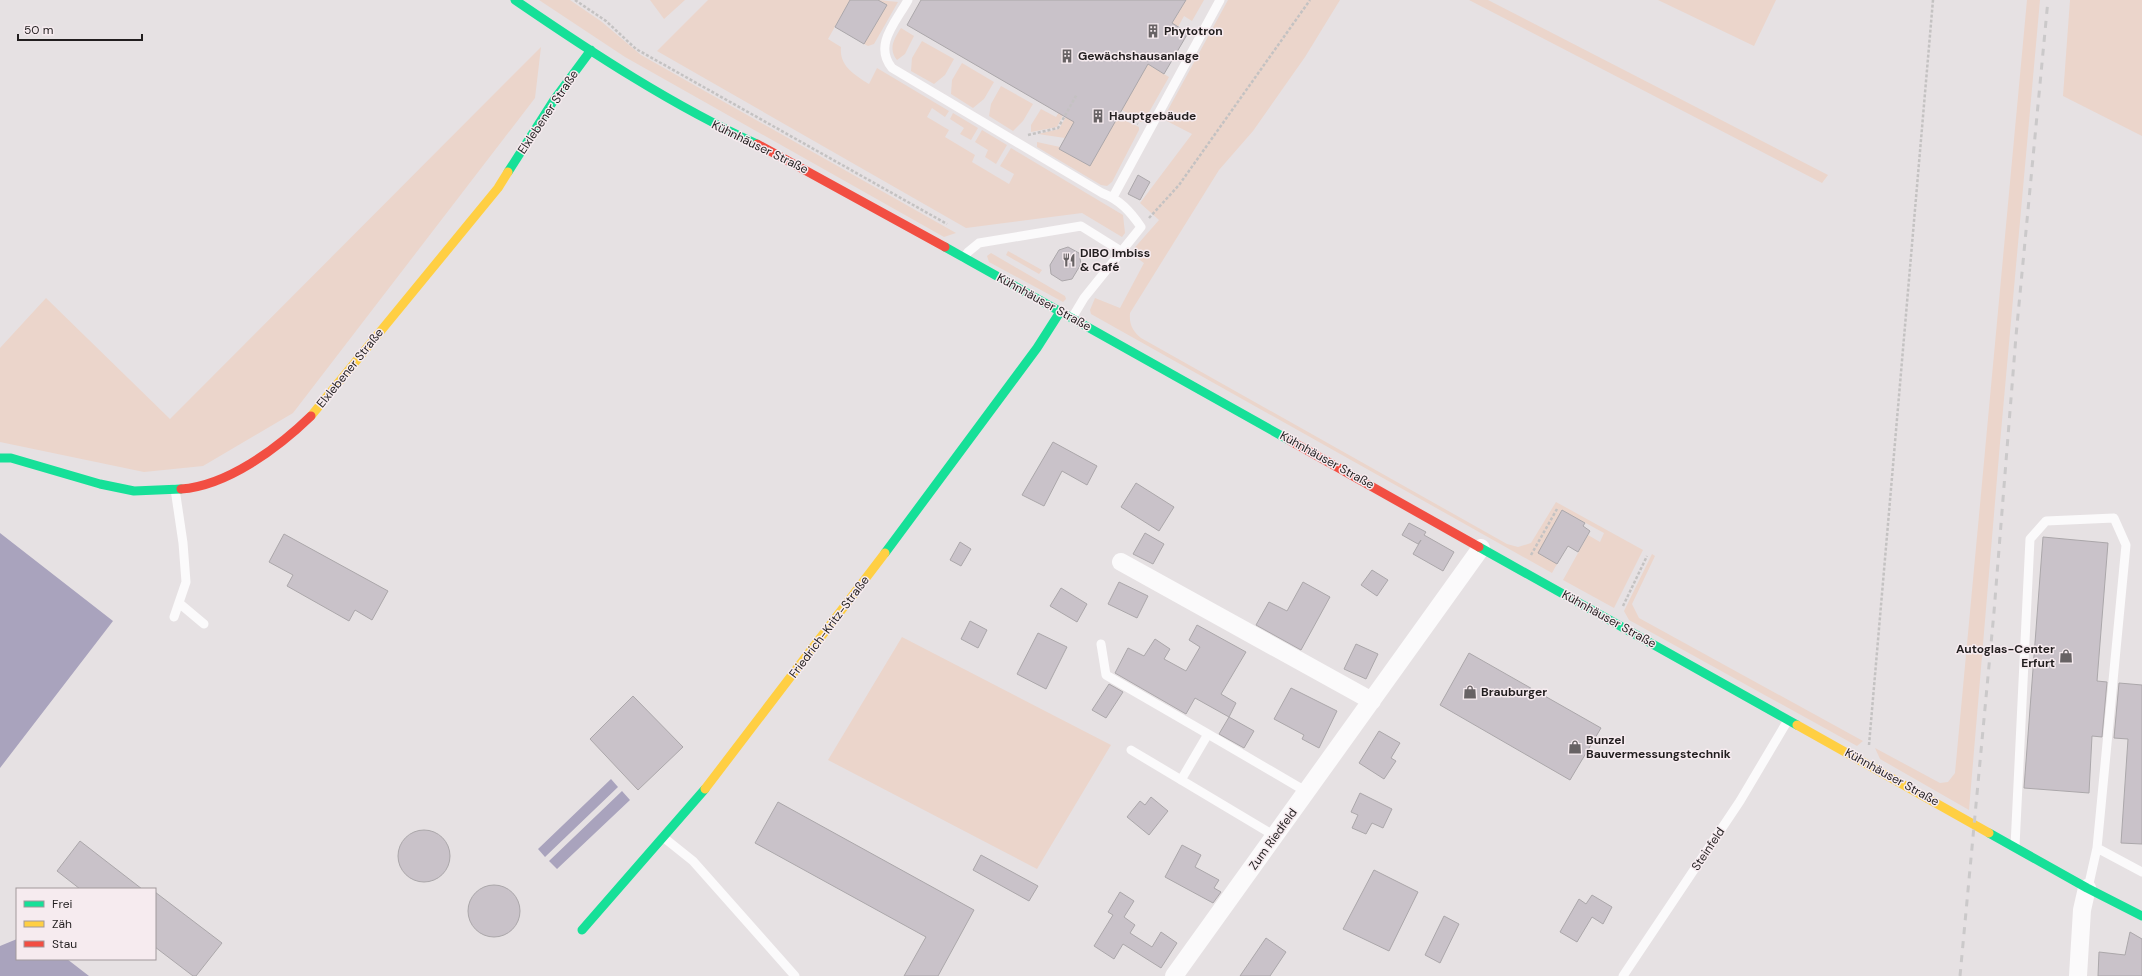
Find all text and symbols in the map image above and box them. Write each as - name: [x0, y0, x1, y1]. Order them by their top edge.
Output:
- scale bar: [18, 16, 142, 42]
- text: 50 m: [24, 22, 53, 38]
- building icon: Phytotron: [1145, 23, 1161, 39]
- place label: Phytotron: [1164, 23, 1223, 39]
- building icon: Gewächshausanlage: [1059, 48, 1075, 64]
- place label: Gewächshausanlage: [1078, 48, 1199, 64]
- street label: Elxlebener Straße: [514, 67, 582, 157]
- building icon: Hauptgebäude: [1090, 108, 1106, 124]
- place label: Hauptgebäude: [1109, 108, 1196, 124]
- street label: Kühnhäuser Straße: [709, 117, 811, 177]
- place label: DIBO Imbiss & Café: [1080, 245, 1150, 275]
- restaurant icon: DIBO Imbiss & Café: [1061, 252, 1077, 268]
- street label: Kühnhäuser Straße: [994, 269, 1094, 335]
- street label: Elxlebener Straße: [313, 325, 387, 411]
- street label: Kühnhäuser Straße: [1277, 427, 1377, 493]
- street label: Friedrich-Kritz-Straße: [785, 573, 873, 681]
- street label: Kühnhäuser Straße: [1559, 586, 1659, 652]
- place label: Autoglas-Center Erfurt: [1956, 641, 2055, 671]
- shop icon: Autoglas-Center Erfurt: [2058, 648, 2074, 664]
- shop icon: Brauburger: [1462, 684, 1478, 700]
- place label: Brauburger: [1481, 684, 1547, 700]
- place label: Bunzel Bauvermessungstechnik: [1586, 732, 1731, 762]
- shop icon: Bunzel Bauvermessungstechnik: [1567, 739, 1583, 755]
- street label: Kühnhäuser Straße: [1842, 744, 1942, 810]
- street label: Zum Riedfeld: [1245, 805, 1301, 873]
- street label: Steinfeld: [1688, 824, 1728, 874]
- legend: [16, 888, 156, 960]
- text: Frei: [52, 896, 72, 912]
- text: Zäh: [52, 916, 72, 932]
- text: Stau: [52, 936, 77, 952]

